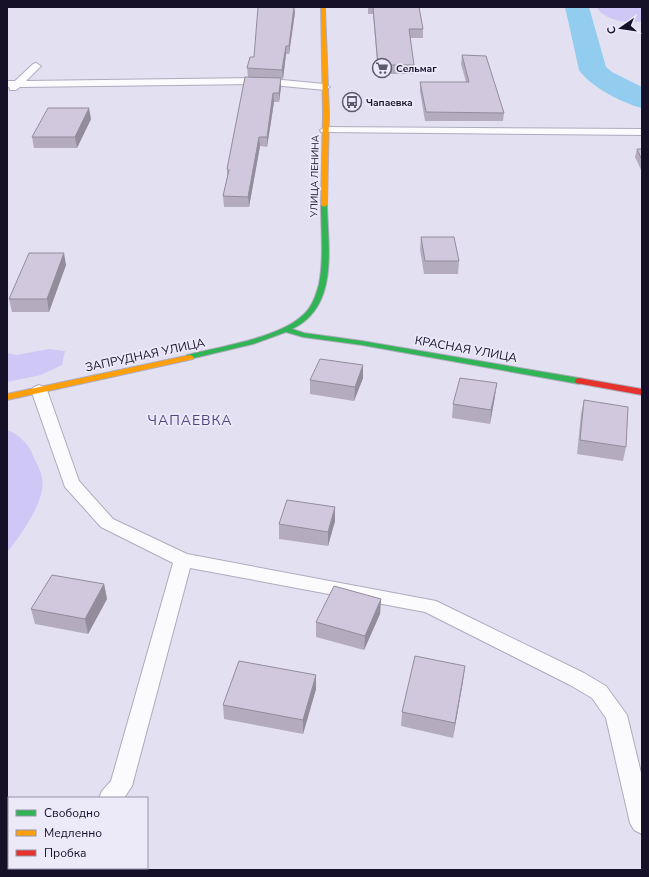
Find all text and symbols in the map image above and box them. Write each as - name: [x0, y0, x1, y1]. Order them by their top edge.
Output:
- north arrow: [601, 8, 641, 48]
- text: С: [603, 24, 620, 35]
- supermarket icon: Сельмаг: [371, 57, 393, 79]
- place label: Сельмаг: [396, 62, 437, 76]
- bus stop icon: Чапаевка: [341, 91, 363, 113]
- place label: Чапаевка: [366, 96, 413, 110]
- street label: УЛИЦА ЛЕНИНА: [307, 134, 323, 218]
- street label: КРАСНАЯ УЛИЦА: [414, 332, 519, 366]
- street label: ЗАПРУДНАЯ УЛИЦА: [84, 334, 207, 376]
- district label: ЧАПАЕВКА: [147, 411, 233, 430]
- legend: [8, 797, 148, 869]
- text: Свободно: [44, 805, 100, 821]
- text: Медленно: [44, 825, 102, 841]
- text: Пробка: [44, 845, 87, 861]

